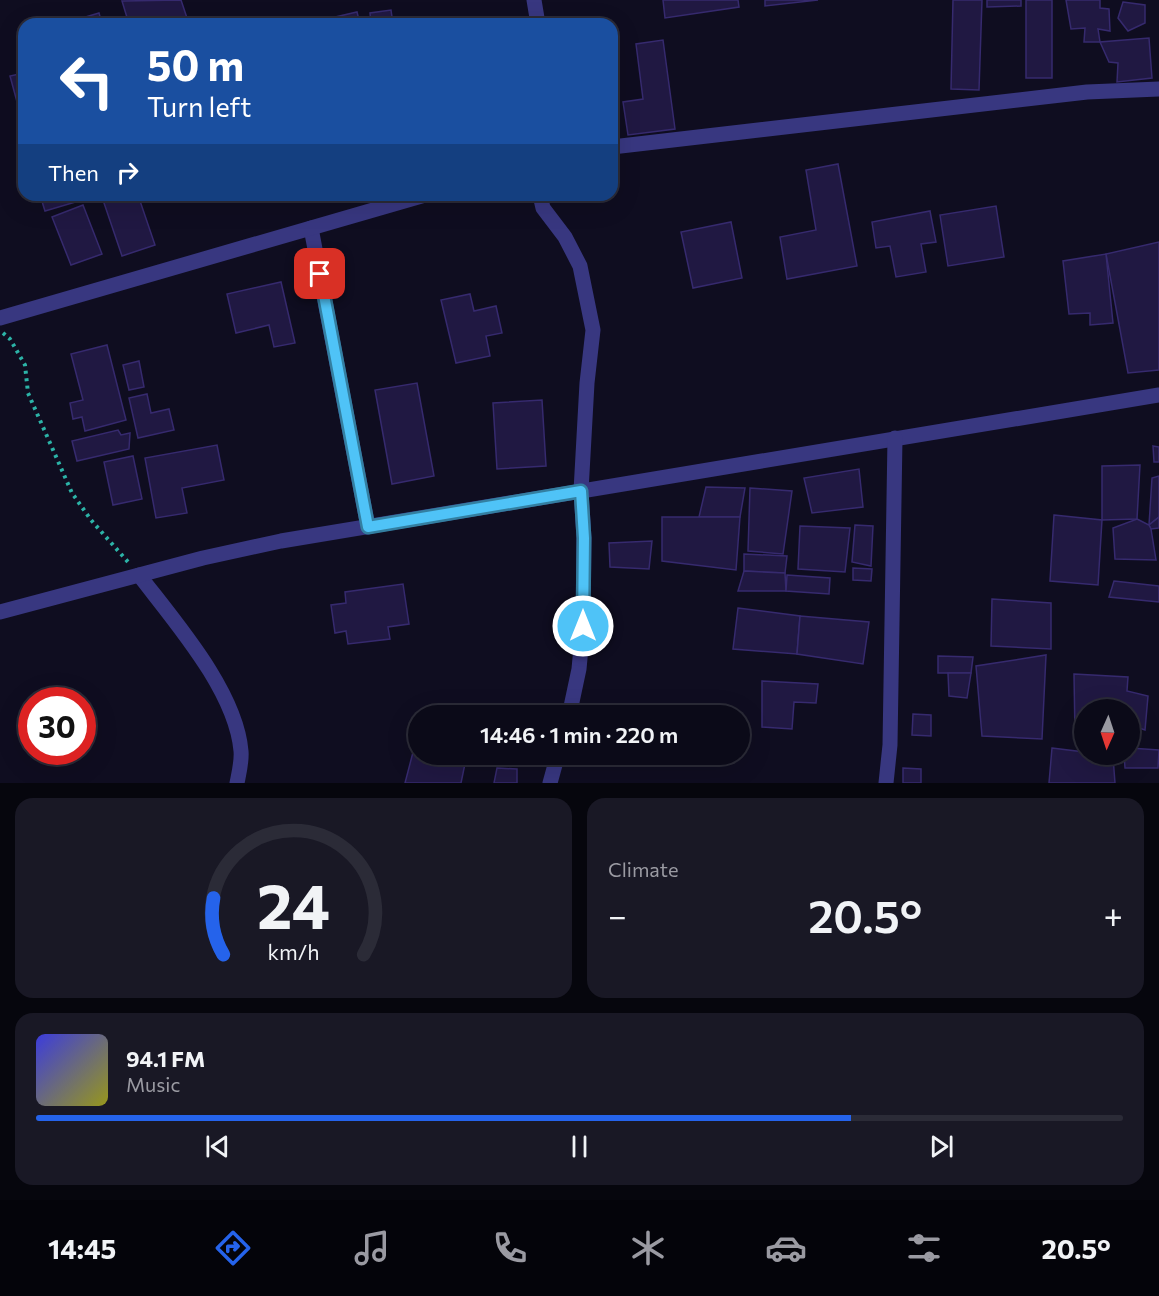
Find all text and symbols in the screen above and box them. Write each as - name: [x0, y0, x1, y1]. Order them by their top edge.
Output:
- text: 50 m: [147, 38, 244, 90]
- icon: left: [48, 42, 126, 120]
- text: Turn left: [147, 90, 251, 123]
- icon: right: [111, 156, 144, 189]
- text: Then: [48, 159, 99, 186]
- pin: [294, 248, 345, 299]
- icon: arrive: [303, 257, 336, 290]
- position arrow: [551, 594, 615, 658]
- speed limit sign: 30: [18, 687, 96, 765]
- north arrow: [1074, 699, 1140, 765]
- map controls: [1074, 699, 1140, 765]
- text: 14:46 · 1 min · 220 m: [480, 721, 678, 748]
- text: Climate: [608, 857, 678, 881]
- text: 24: [257, 866, 330, 942]
- text: 20.5°: [808, 887, 922, 942]
- text: −: [608, 894, 627, 935]
- text: +: [1104, 894, 1123, 935]
- text: km/h: [267, 938, 320, 964]
- text: 94.1 FM: [126, 1045, 205, 1072]
- text: Music: [126, 1072, 180, 1096]
- icon: previous: [201, 1130, 234, 1163]
- icon: pause: [563, 1130, 596, 1163]
- icon: next: [925, 1130, 958, 1163]
- icon: directions: [212, 1227, 254, 1269]
- icon: music: [351, 1227, 393, 1269]
- icon: phone: [489, 1227, 531, 1269]
- icon: climate: [627, 1227, 669, 1269]
- icon: car: [765, 1227, 807, 1269]
- icon: filters: [903, 1227, 945, 1269]
- text: 14:45: [48, 1232, 116, 1265]
- text: 20.5°: [1042, 1232, 1111, 1265]

